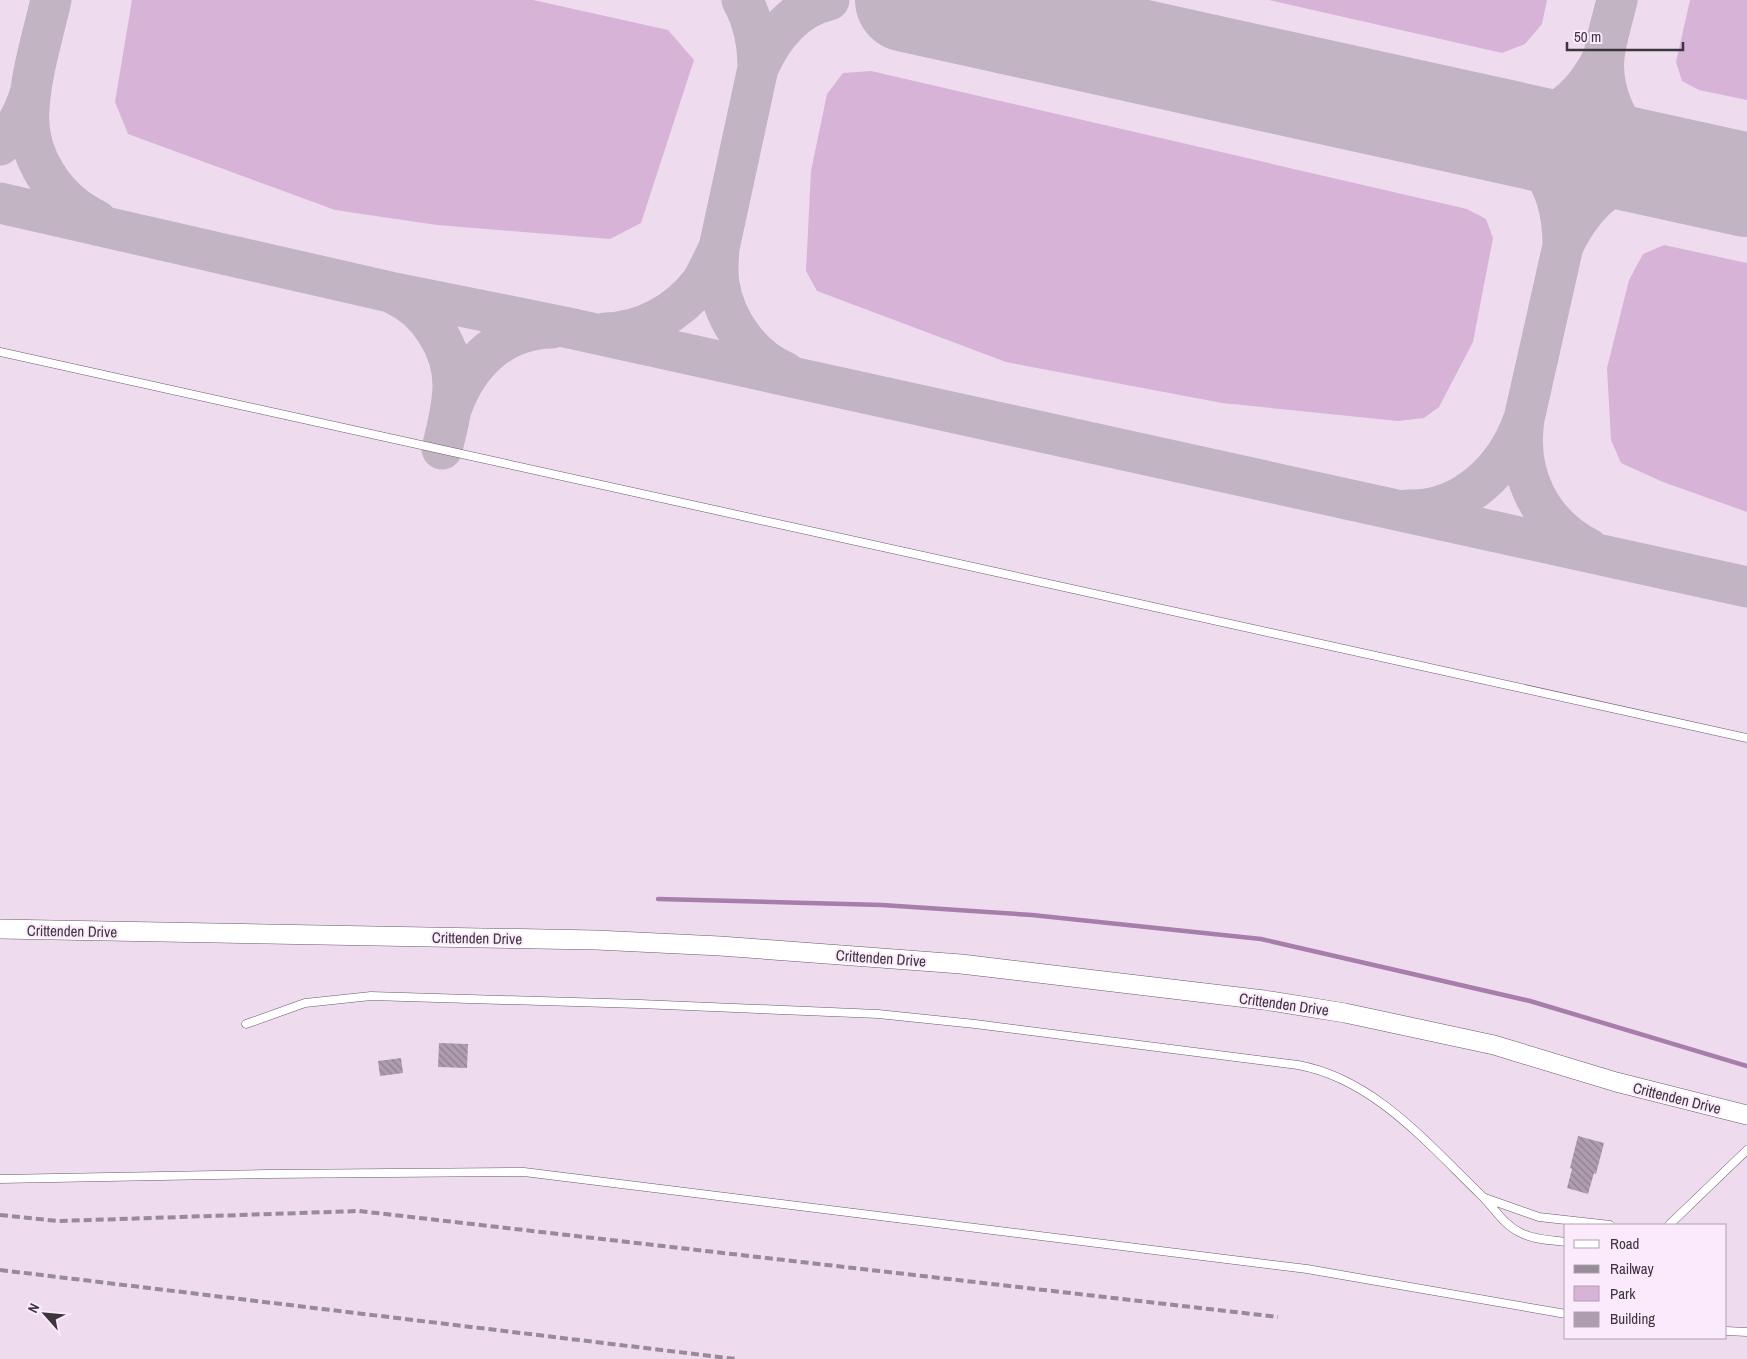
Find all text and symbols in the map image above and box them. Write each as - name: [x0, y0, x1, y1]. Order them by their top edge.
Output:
- scale bar: [1567, 20, 1683, 52]
- text: 50 m: [1574, 26, 1601, 47]
- street label: Crittenden Drive: [27, 920, 117, 942]
- street label: Crittenden Drive: [432, 927, 522, 949]
- street label: Crittenden Drive: [835, 944, 927, 972]
- street label: Crittenden Drive: [1238, 987, 1330, 1021]
- street label: Crittenden Drive: [1631, 1077, 1723, 1119]
- legend: [1564, 1224, 1727, 1339]
- text: Road: [1610, 1233, 1639, 1254]
- text: Railway: [1610, 1258, 1655, 1279]
- text: Park: [1610, 1283, 1636, 1304]
- north arrow: [20, 1289, 70, 1339]
- text: N: [24, 1300, 43, 1316]
- text: Building: [1610, 1308, 1655, 1329]

